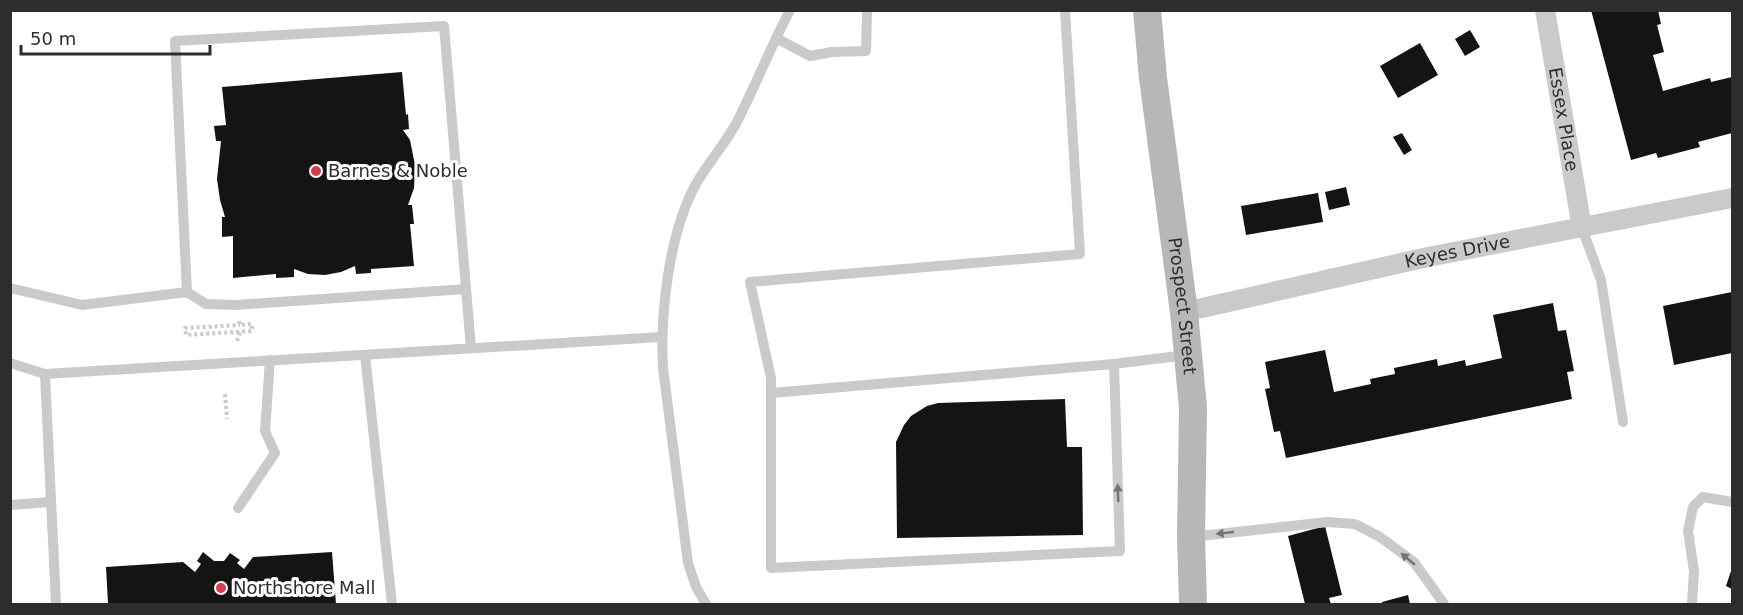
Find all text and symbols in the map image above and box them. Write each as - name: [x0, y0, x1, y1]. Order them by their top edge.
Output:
- scale bar: [21, 18, 210, 56]
- text: 50 m: [30, 28, 76, 49]
- street label: Essex Place: [1545, 66, 1583, 173]
- place label: Barnes & Noble: [328, 160, 468, 181]
- marker: Barnes & Noble: [309, 164, 323, 178]
- street label: Keyes Drive: [1403, 230, 1512, 272]
- street label: Prospect Street: [1164, 236, 1201, 375]
- one-way arrow: [1114, 483, 1123, 502]
- one-way arrow: [1215, 529, 1234, 538]
- one-way arrow: [1401, 553, 1416, 565]
- place label: Northshore Mall: [233, 577, 376, 598]
- marker: Northshore Mall: [214, 581, 228, 595]

